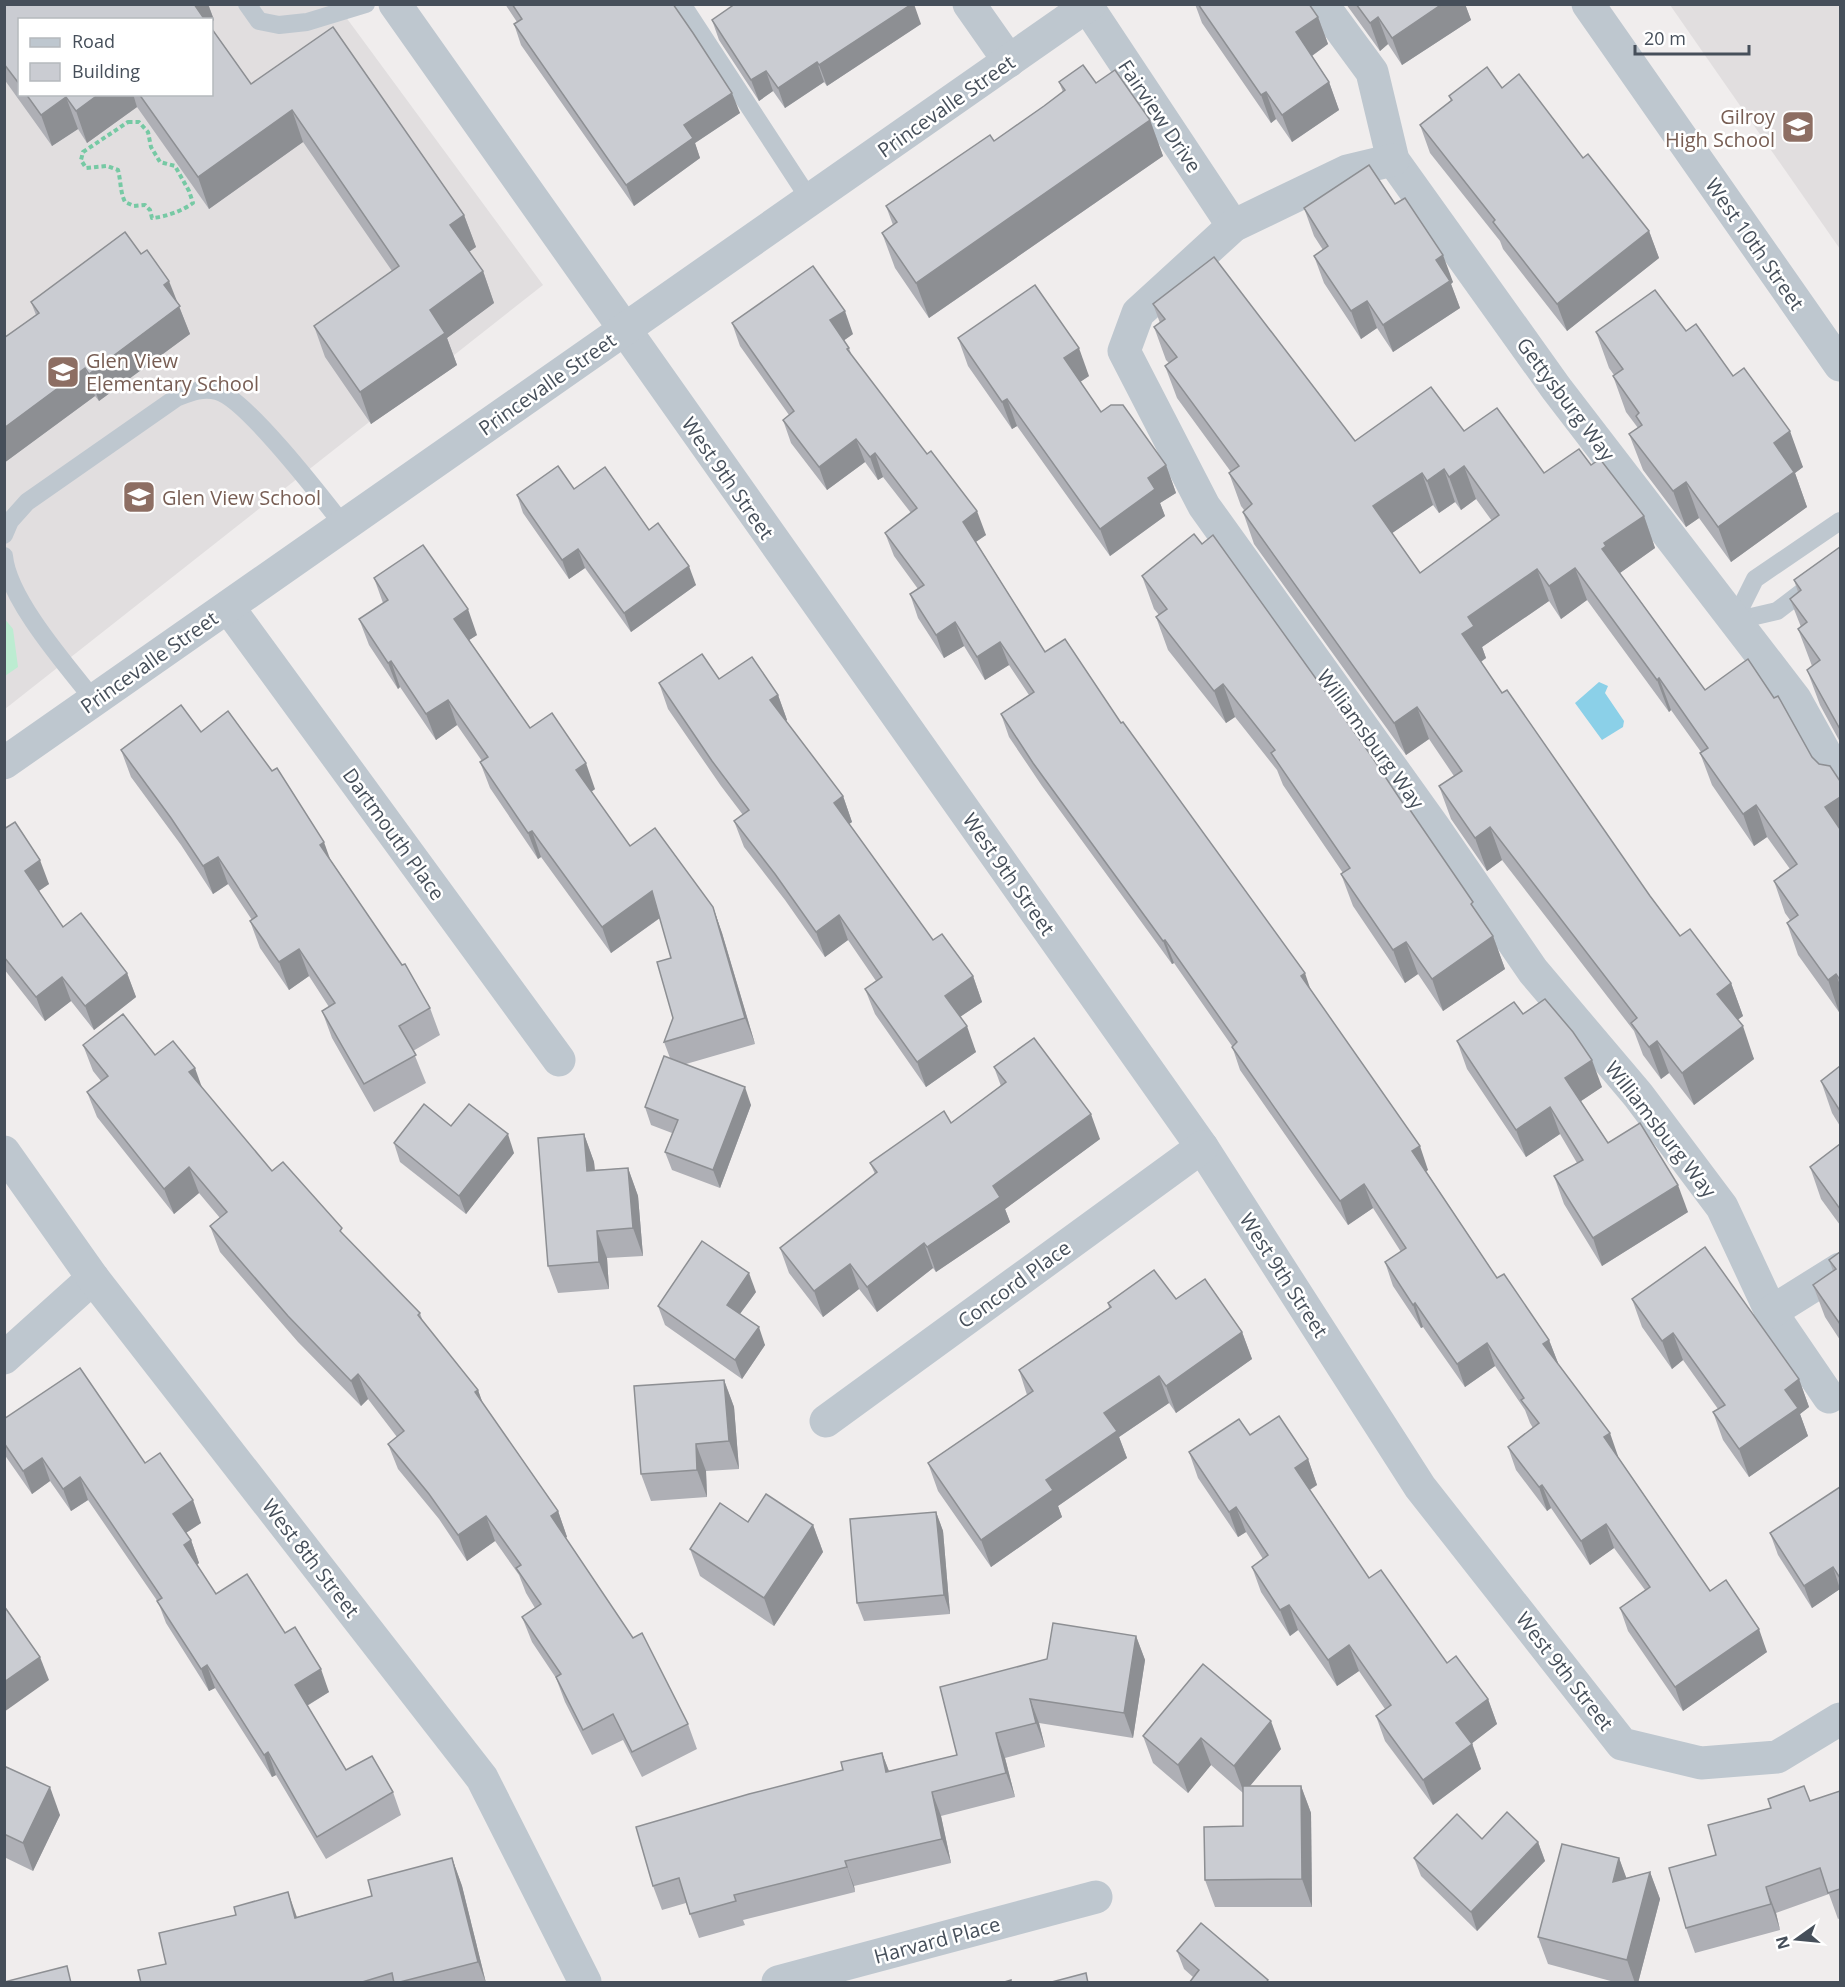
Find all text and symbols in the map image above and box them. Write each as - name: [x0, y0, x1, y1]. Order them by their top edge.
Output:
- legend: [18, 18, 213, 96]
- scale bar: [1635, 18, 1749, 56]
- text: 20 m: [1644, 26, 1686, 50]
- text: Road: [72, 29, 115, 53]
- street label: Princevalle Street: [872, 49, 1020, 163]
- street label: Fairview Drive: [1112, 54, 1208, 178]
- text: Building: [72, 59, 140, 83]
- place label: Gilroy High School: [1665, 103, 1776, 153]
- school or university icon: Gilroy High School: [1780, 109, 1816, 145]
- street label: West 10th Street: [1700, 173, 1810, 315]
- street label: Princevalle Street: [473, 327, 621, 441]
- street label: Gettysburg Way: [1511, 332, 1622, 467]
- place label: Glen View Elementary School: [86, 347, 259, 397]
- school or university icon: Glen View Elementary School: [45, 354, 81, 390]
- street label: West 9th Street: [676, 412, 780, 544]
- school or university icon: Glen View School: [121, 479, 157, 515]
- place label: Glen View School: [162, 484, 321, 511]
- street label: Princevalle Street: [75, 605, 223, 719]
- street label: Williamsburg Way: [1311, 664, 1431, 815]
- street label: Dartmouth Place: [337, 762, 451, 906]
- street label: West 9th Street: [957, 808, 1061, 940]
- street label: Williamsburg Way: [1599, 1055, 1723, 1204]
- street label: West 9th Street: [1234, 1207, 1334, 1343]
- street label: Concord Place: [952, 1234, 1076, 1334]
- street label: West 8th Street: [256, 1493, 366, 1623]
- street label: West 9th Street: [1510, 1606, 1620, 1736]
- north arrow: [1767, 1909, 1827, 1969]
- street label: Harvard Place: [871, 1910, 1003, 1970]
- text: N: [1770, 1934, 1795, 1952]

